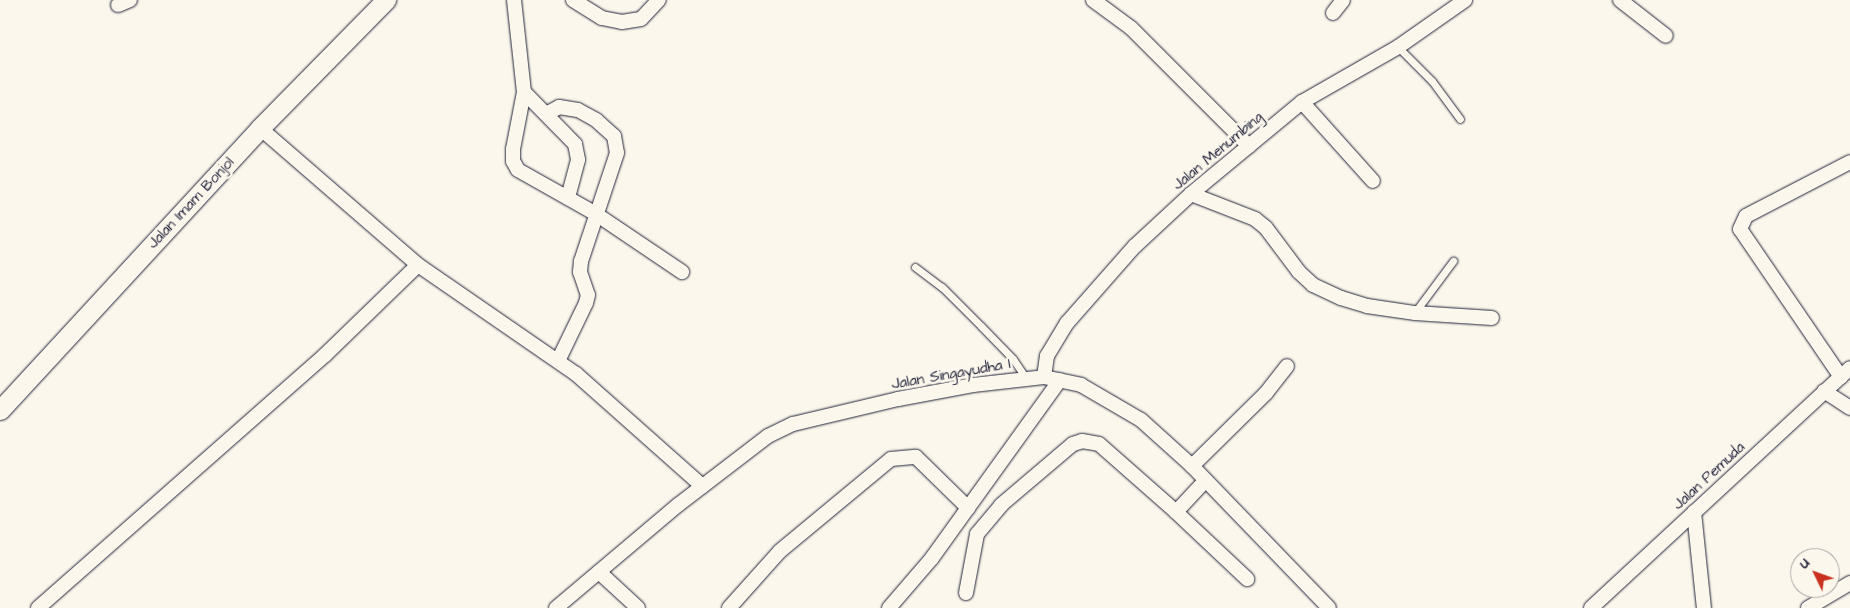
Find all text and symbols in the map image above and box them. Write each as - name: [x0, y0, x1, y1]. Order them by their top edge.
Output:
- street label: Jalan Menumbing: [1169, 108, 1267, 194]
- street label: Jalan Imam Bonjol: [144, 154, 238, 252]
- street label: Jalan Singayudha I: [890, 355, 1012, 393]
- street label: Jalan Pemuda: [1669, 438, 1749, 514]
- north arrow: [1790, 548, 1840, 598]
- text: U: [1795, 554, 1815, 573]

